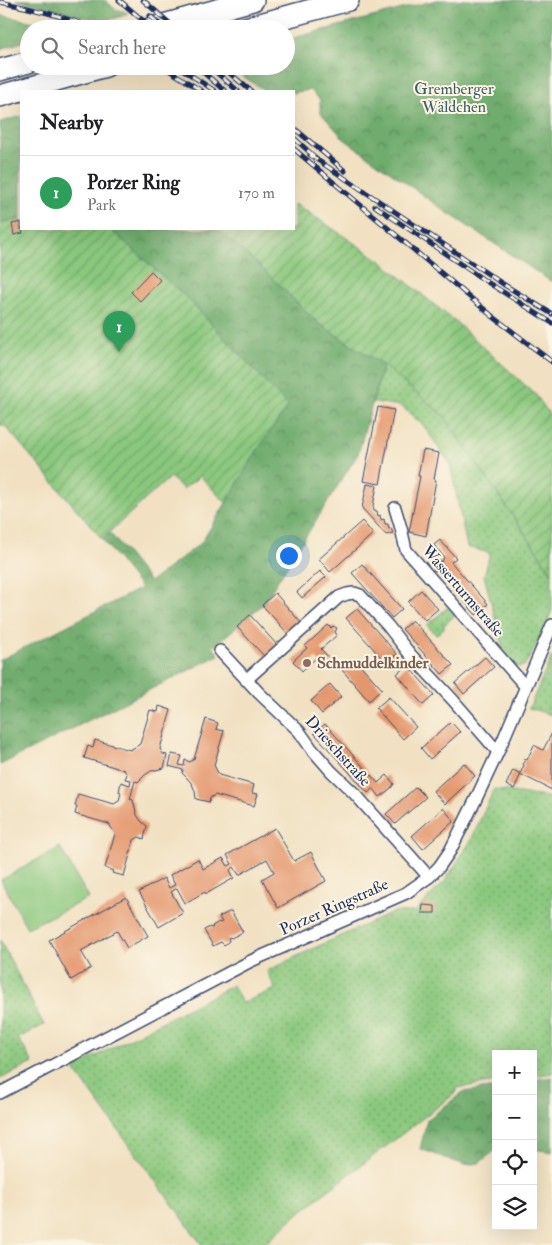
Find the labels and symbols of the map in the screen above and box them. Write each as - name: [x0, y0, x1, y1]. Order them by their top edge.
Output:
- park label: Gremberger Wäldchen: [414, 79, 494, 117]
- pin: 1: [103, 311, 135, 352]
- street label: Wasserturmstraße: [417, 540, 509, 641]
- your location: [276, 543, 302, 569]
- place label: Schmuddelkinder: [317, 653, 430, 673]
- marker: Schmuddelkinder: [301, 657, 313, 669]
- street label: Drieschstraße: [301, 711, 375, 791]
- street label: Porzer Ringstraße: [277, 874, 392, 940]

